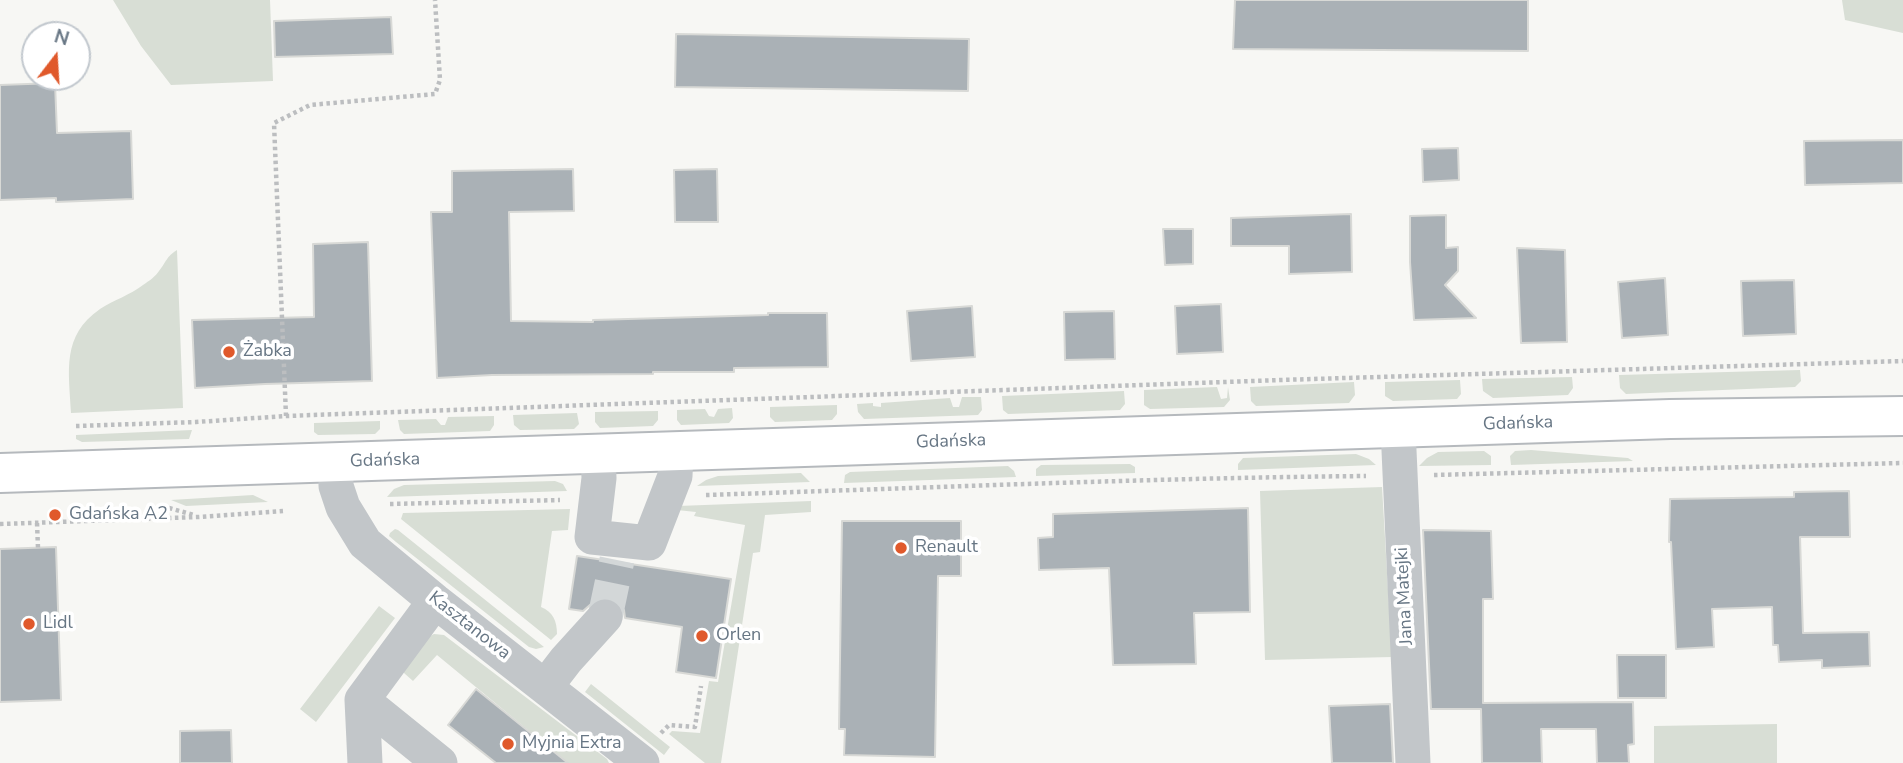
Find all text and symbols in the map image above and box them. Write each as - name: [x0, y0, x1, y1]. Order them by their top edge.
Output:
- north arrow: [21, 21, 91, 91]
- text: N: [51, 23, 72, 52]
- place label: Żabka: [243, 341, 292, 363]
- marker: Żabka: [221, 344, 237, 360]
- street label: Gdańska: [1482, 412, 1554, 436]
- street label: Gdańska: [915, 430, 987, 454]
- street label: Gdańska: [349, 449, 421, 473]
- place label: Gdańska A2: [69, 504, 168, 526]
- marker: Gdańska A2: [47, 507, 63, 523]
- place label: Renault: [915, 537, 978, 559]
- marker: Renault: [893, 540, 909, 556]
- street label: Jana Matejki: [1392, 547, 1418, 645]
- street label: Kasztanowa: [424, 587, 514, 665]
- place label: Lidl: [43, 613, 73, 635]
- marker: Lidl: [21, 616, 37, 632]
- place label: Orlen: [716, 625, 761, 647]
- marker: Orlen: [694, 628, 710, 644]
- place label: Myjnia Extra: [522, 733, 622, 755]
- marker: Myjnia Extra: [500, 736, 516, 752]

